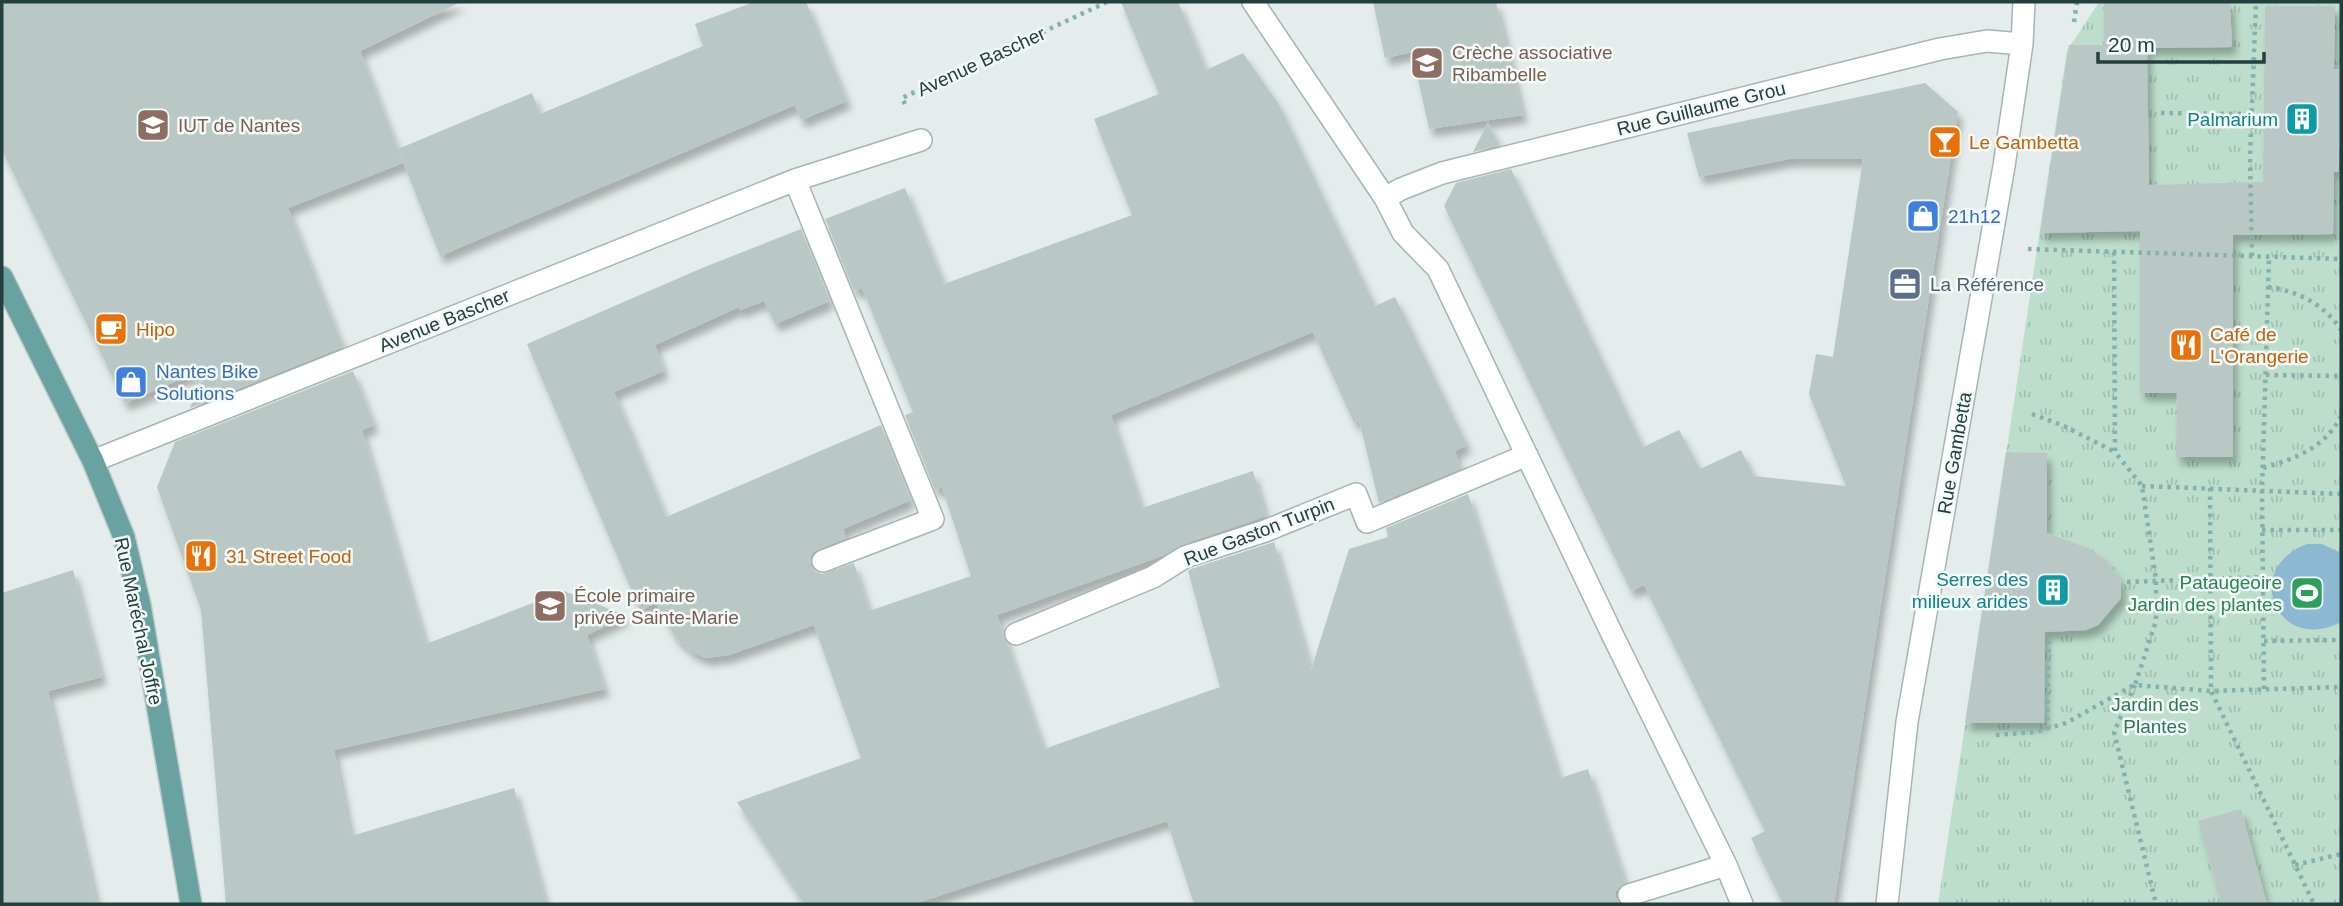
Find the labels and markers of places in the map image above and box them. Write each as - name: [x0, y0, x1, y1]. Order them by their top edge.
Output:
- place label: Crèche associative Ribambelle: [1452, 42, 1613, 85]
- school or university icon: Crèche associative Ribambelle: [1408, 44, 1446, 82]
- building icon: Palmarium: [2283, 100, 2321, 138]
- school or university icon: IUT de Nantes: [134, 106, 172, 144]
- place label: Palmarium: [2187, 109, 2278, 130]
- place label: IUT de Nantes: [178, 115, 300, 136]
- bar icon: Le Gambetta: [1926, 123, 1964, 161]
- place label: Le Gambetta: [1969, 132, 2079, 153]
- shop icon: 21h12: [1904, 197, 1942, 235]
- place label: 21h12: [1948, 206, 2001, 227]
- office icon: La Référence: [1886, 265, 1924, 303]
- place label: La Référence: [1930, 274, 2044, 295]
- cafe icon: Hipo: [92, 310, 130, 348]
- place label: Hipo: [136, 319, 175, 340]
- place label: Café de L'Orangerie: [2210, 324, 2309, 367]
- restaurant icon: Café de L'Orangerie: [2167, 326, 2205, 364]
- place label: Nantes Bike Solutions: [156, 361, 258, 404]
- shop icon: Nantes Bike Solutions: [112, 363, 150, 401]
- restaurant icon: 31 Street Food: [182, 537, 220, 575]
- place label: 31 Street Food: [226, 546, 352, 567]
- place label: Serres des milieux arides: [1912, 569, 2028, 612]
- building icon: Serres des milieux arides: [2034, 571, 2072, 609]
- place label: Pataugeoire Jardin des plantes: [2128, 572, 2282, 615]
- sports icon: Pataugeoire Jardin des plantes: [2288, 574, 2326, 612]
- place label: École primaire privée Sainte-Marie: [574, 585, 739, 628]
- school or university icon: École primaire privée Sainte-Marie: [531, 587, 569, 625]

